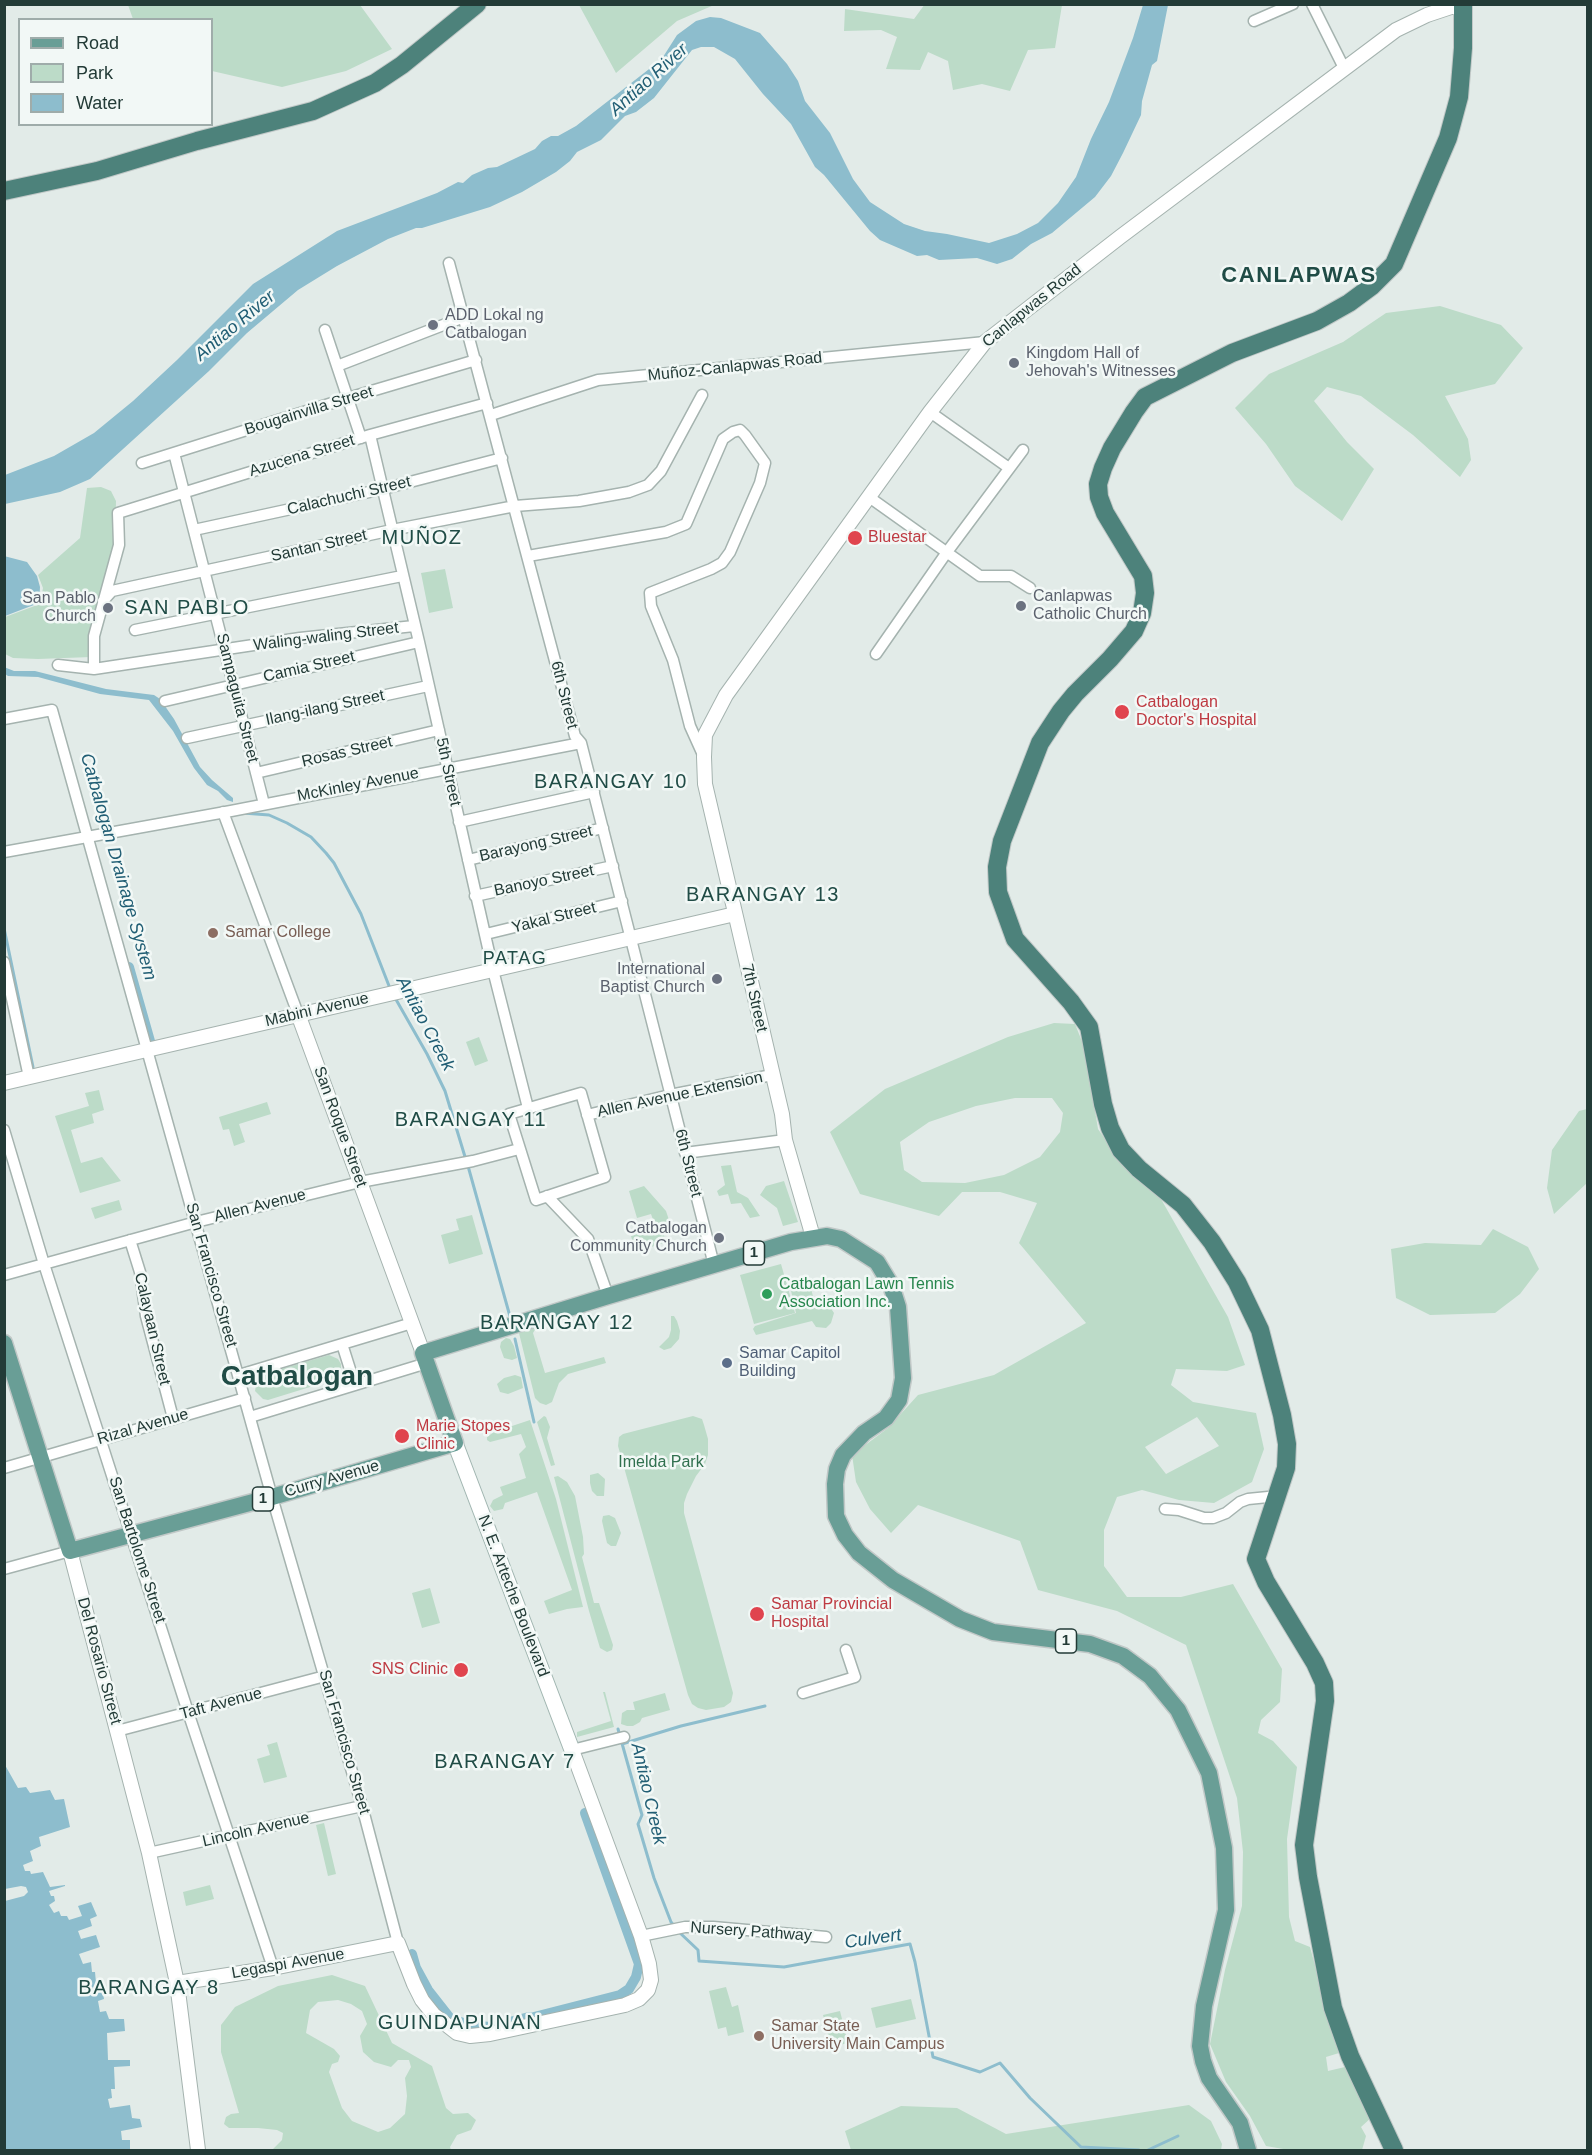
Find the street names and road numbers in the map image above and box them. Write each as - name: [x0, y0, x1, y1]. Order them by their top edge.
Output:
- street label: Canlapwas Road: [979, 260, 1085, 352]
- street label: Muñoz-Canlapwas Road: [647, 348, 823, 386]
- street label: Bougainvilla Street: [242, 382, 376, 440]
- street label: Azucena Street: [247, 431, 357, 481]
- street label: Calachuchi Street: [285, 472, 413, 520]
- street label: Santan Street: [269, 526, 369, 566]
- street label: Waling-waling Street: [252, 619, 400, 655]
- street label: Sampaguita Street: [212, 631, 262, 765]
- street label: Camia Street: [261, 647, 357, 687]
- street label: 6th Street: [546, 659, 582, 731]
- street label: Ilang-ilang Street: [264, 686, 386, 730]
- street label: Rosas Street: [300, 732, 394, 772]
- street label: 5th Street: [431, 736, 465, 808]
- street label: McKinley Avenue: [296, 764, 420, 806]
- street label: Barayong Street: [478, 822, 594, 866]
- street label: Banoyo Street: [492, 861, 596, 901]
- street label: Yakal Street: [510, 898, 598, 938]
- street label: 7th Street: [737, 962, 771, 1034]
- street label: Mabini Avenue: [263, 989, 371, 1031]
- street label: San Roque Street: [309, 1064, 371, 1190]
- street label: Allen Avenue Extension: [595, 1068, 765, 1122]
- street label: 6th Street: [670, 1127, 706, 1199]
- street label: Allen Avenue: [212, 1185, 308, 1227]
- street label: San Francisco Street: [181, 1201, 241, 1349]
- road number: 1: [744, 1241, 764, 1265]
- street label: Calayaan Street: [130, 1271, 174, 1387]
- street label: Rizal Avenue: [95, 1405, 191, 1449]
- street label: Curry Avenue: [282, 1456, 382, 1502]
- street label: San Bartolome Street: [104, 1474, 170, 1626]
- road number: 1: [252, 1487, 274, 1511]
- street label: N. E. Arteche Boulevard: [473, 1512, 553, 1680]
- street label: Del Rosario Street: [73, 1595, 125, 1727]
- road number: 1: [1056, 1629, 1076, 1653]
- street label: San Francisco Street: [314, 1668, 374, 1816]
- street label: Taft Avenue: [178, 1684, 264, 1724]
- street label: Lincoln Avenue: [201, 1808, 311, 1852]
- street label: Nursery Pathway: [690, 1918, 812, 1946]
- street label: Legaspi Avenue: [230, 1945, 346, 1983]

